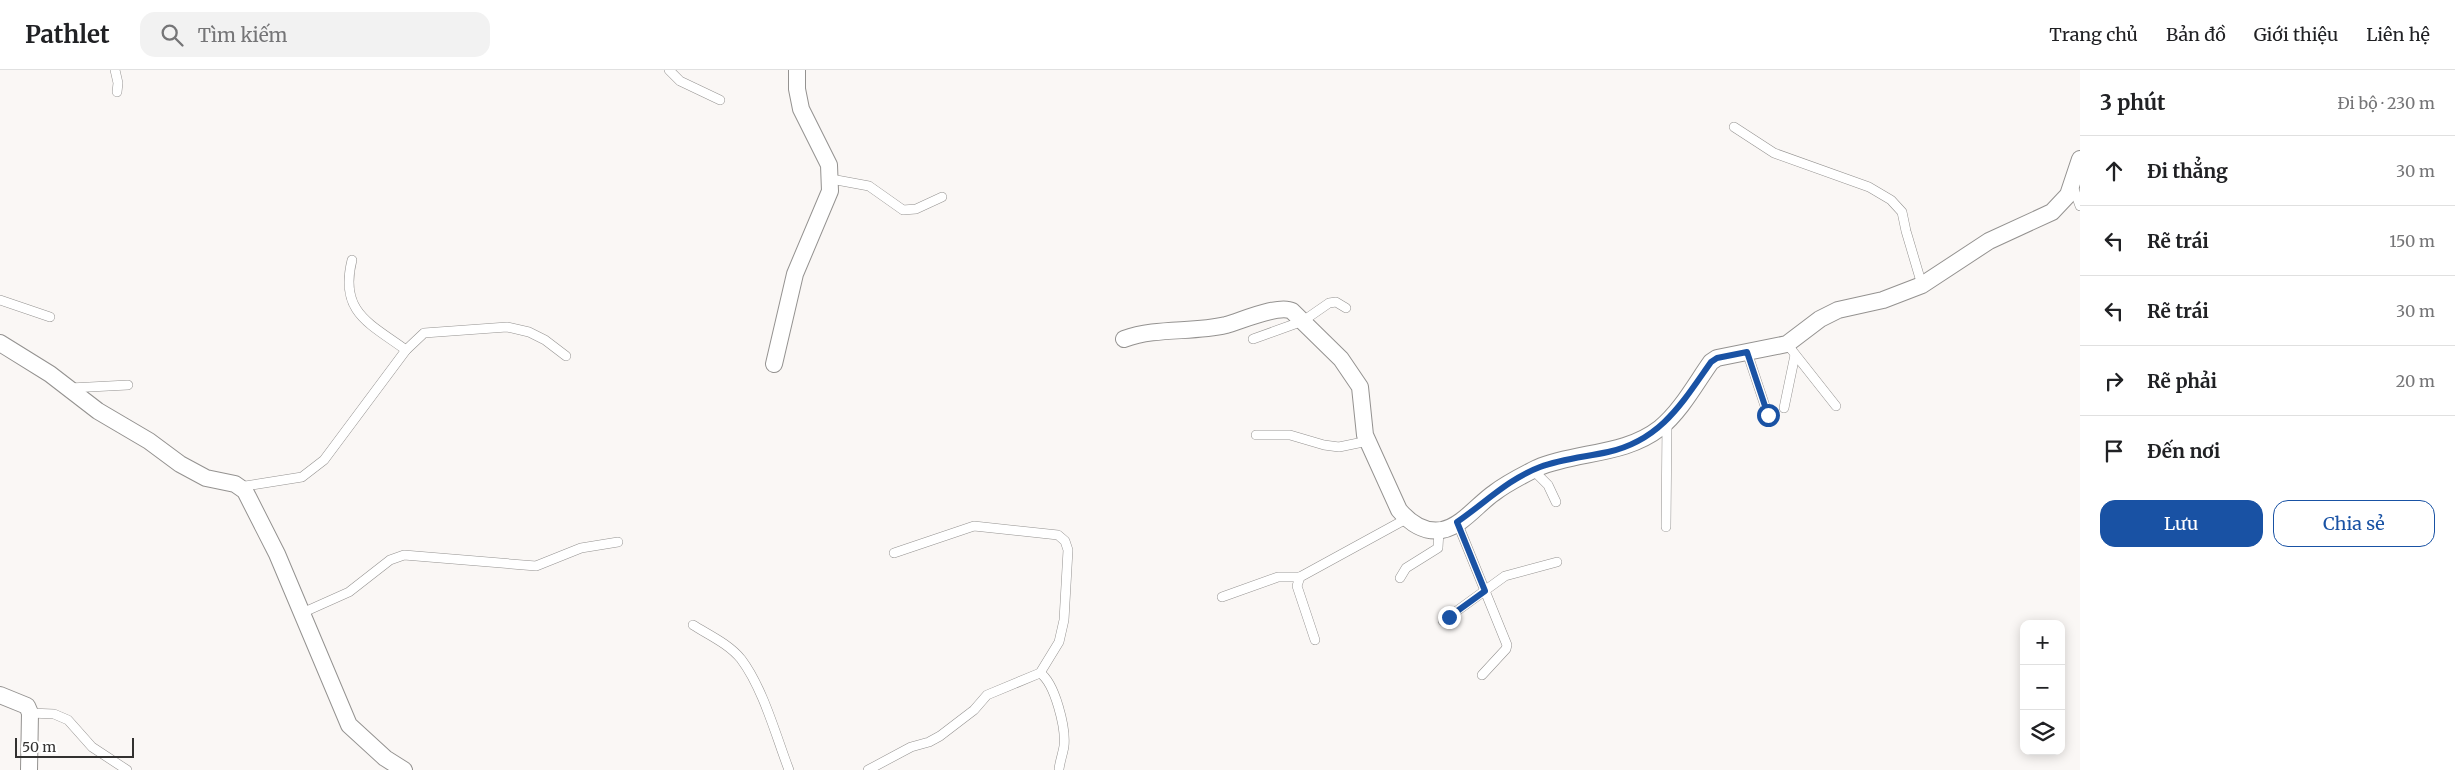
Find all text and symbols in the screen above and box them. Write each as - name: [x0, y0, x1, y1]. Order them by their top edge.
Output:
- search box: [140, 12, 490, 57]
- text: Pathlet: [25, 19, 110, 50]
- icon: search: [158, 21, 186, 49]
- text: Tìm kiếm: [198, 23, 287, 47]
- text: Trang chủ: [2049, 23, 2138, 46]
- text: Bản đồ: [2166, 23, 2226, 46]
- text: Giới thiệu: [2254, 23, 2338, 46]
- text: Liên hệ: [2366, 23, 2430, 46]
- text: 3 phút: [2100, 89, 2165, 116]
- text: Đi bộ · 230 m: [2337, 93, 2435, 113]
- icon: ahead: [2100, 157, 2128, 185]
- text: Đi thẳng: [2147, 159, 2228, 183]
- text: 30 m: [2396, 161, 2435, 181]
- icon: left: [2100, 227, 2128, 255]
- text: Rẽ trái: [2147, 229, 2209, 253]
- text: 150 m: [2389, 231, 2435, 251]
- icon: left: [2100, 297, 2128, 325]
- text: Rẽ trái: [2147, 299, 2209, 323]
- text: 30 m: [2396, 301, 2435, 321]
- icon: right: [2100, 367, 2128, 395]
- text: Rẽ phải: [2147, 369, 2217, 393]
- text: 20 m: [2396, 371, 2435, 391]
- route start: [1757, 404, 1780, 427]
- icon: arrive: [2100, 437, 2128, 465]
- text: Đến nơi: [2147, 439, 2220, 463]
- button: Lưu: [2100, 500, 2263, 547]
- button: Chia sẻ: [2273, 500, 2435, 547]
- route end: [1438, 606, 1461, 629]
- map controls: [2020, 620, 2065, 755]
- button: +: [2020, 620, 2065, 665]
- button: −: [2020, 665, 2065, 710]
- button: layers: [2020, 710, 2065, 755]
- scale bar: [15, 735, 134, 758]
- text: 50 m: [22, 738, 56, 756]

